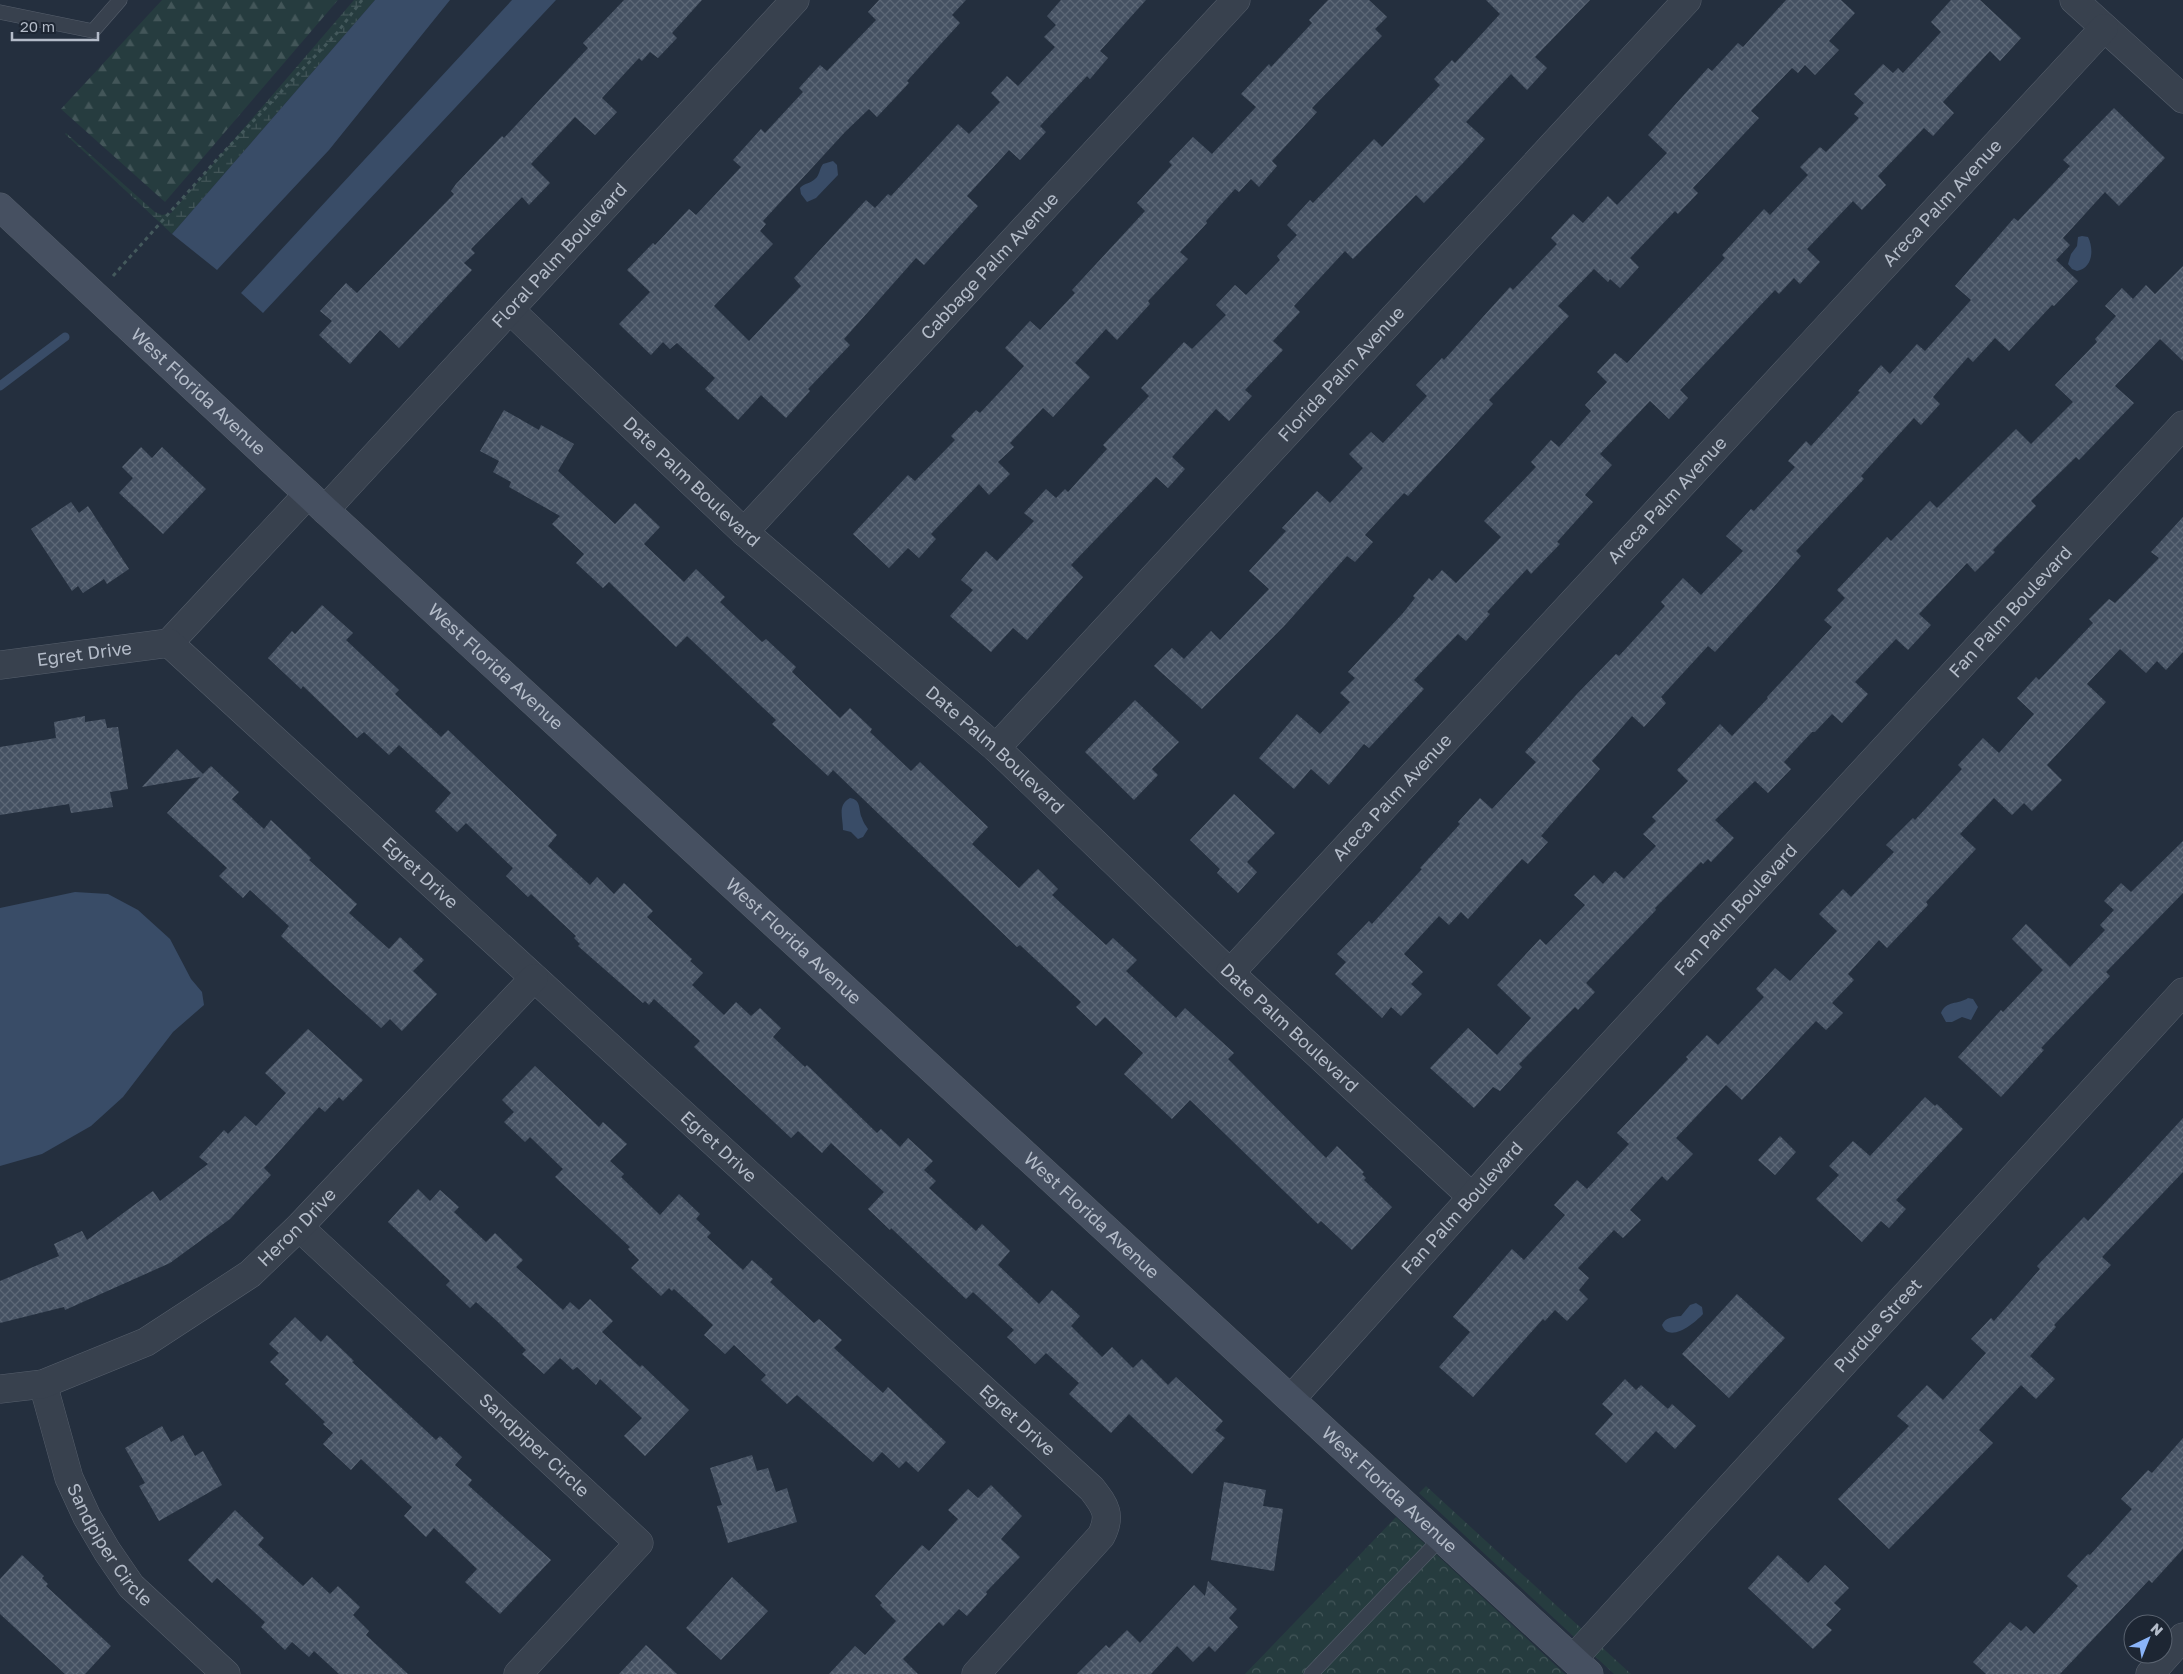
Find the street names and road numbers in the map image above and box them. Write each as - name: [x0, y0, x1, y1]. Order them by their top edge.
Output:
- street label: Areca Palm Avenue: [1877, 134, 2006, 270]
- street label: Floral Palm Boulevard: [486, 178, 631, 332]
- street label: Cabbage Palm Avenue: [916, 187, 1062, 344]
- street label: Florida Palm Avenue: [1273, 301, 1409, 446]
- street label: West Florida Avenue: [127, 323, 271, 459]
- street label: Date Palm Boulevard: [619, 411, 765, 551]
- street label: Areca Palm Avenue: [1602, 431, 1731, 568]
- street label: Fan Palm Boulevard: [1944, 541, 2076, 682]
- street label: West Florida Avenue: [424, 598, 568, 734]
- street label: Egret Drive: [35, 636, 133, 670]
- street label: Date Palm Boulevard: [922, 681, 1070, 818]
- street label: Areca Palm Avenue: [1327, 729, 1456, 865]
- street label: Egret Drive: [378, 832, 463, 913]
- street label: Fan Palm Boulevard: [1669, 839, 1801, 979]
- street label: West Florida Avenue: [722, 873, 866, 1008]
- street label: Date Palm Boulevard: [1217, 958, 1364, 1096]
- street label: Egret Drive: [677, 1106, 762, 1186]
- street label: Fan Palm Boulevard: [1396, 1136, 1527, 1279]
- street label: West Florida Avenue: [1020, 1147, 1164, 1283]
- street label: Heron Drive: [253, 1183, 340, 1271]
- street label: Purdue Street: [1829, 1273, 1926, 1376]
- street label: Egret Drive: [975, 1379, 1061, 1460]
- street label: Sandpiper Circle: [475, 1388, 595, 1501]
- street label: West Florida Avenue: [1317, 1421, 1462, 1557]
- street label: Sandpiper Circle: [63, 1479, 157, 1610]

